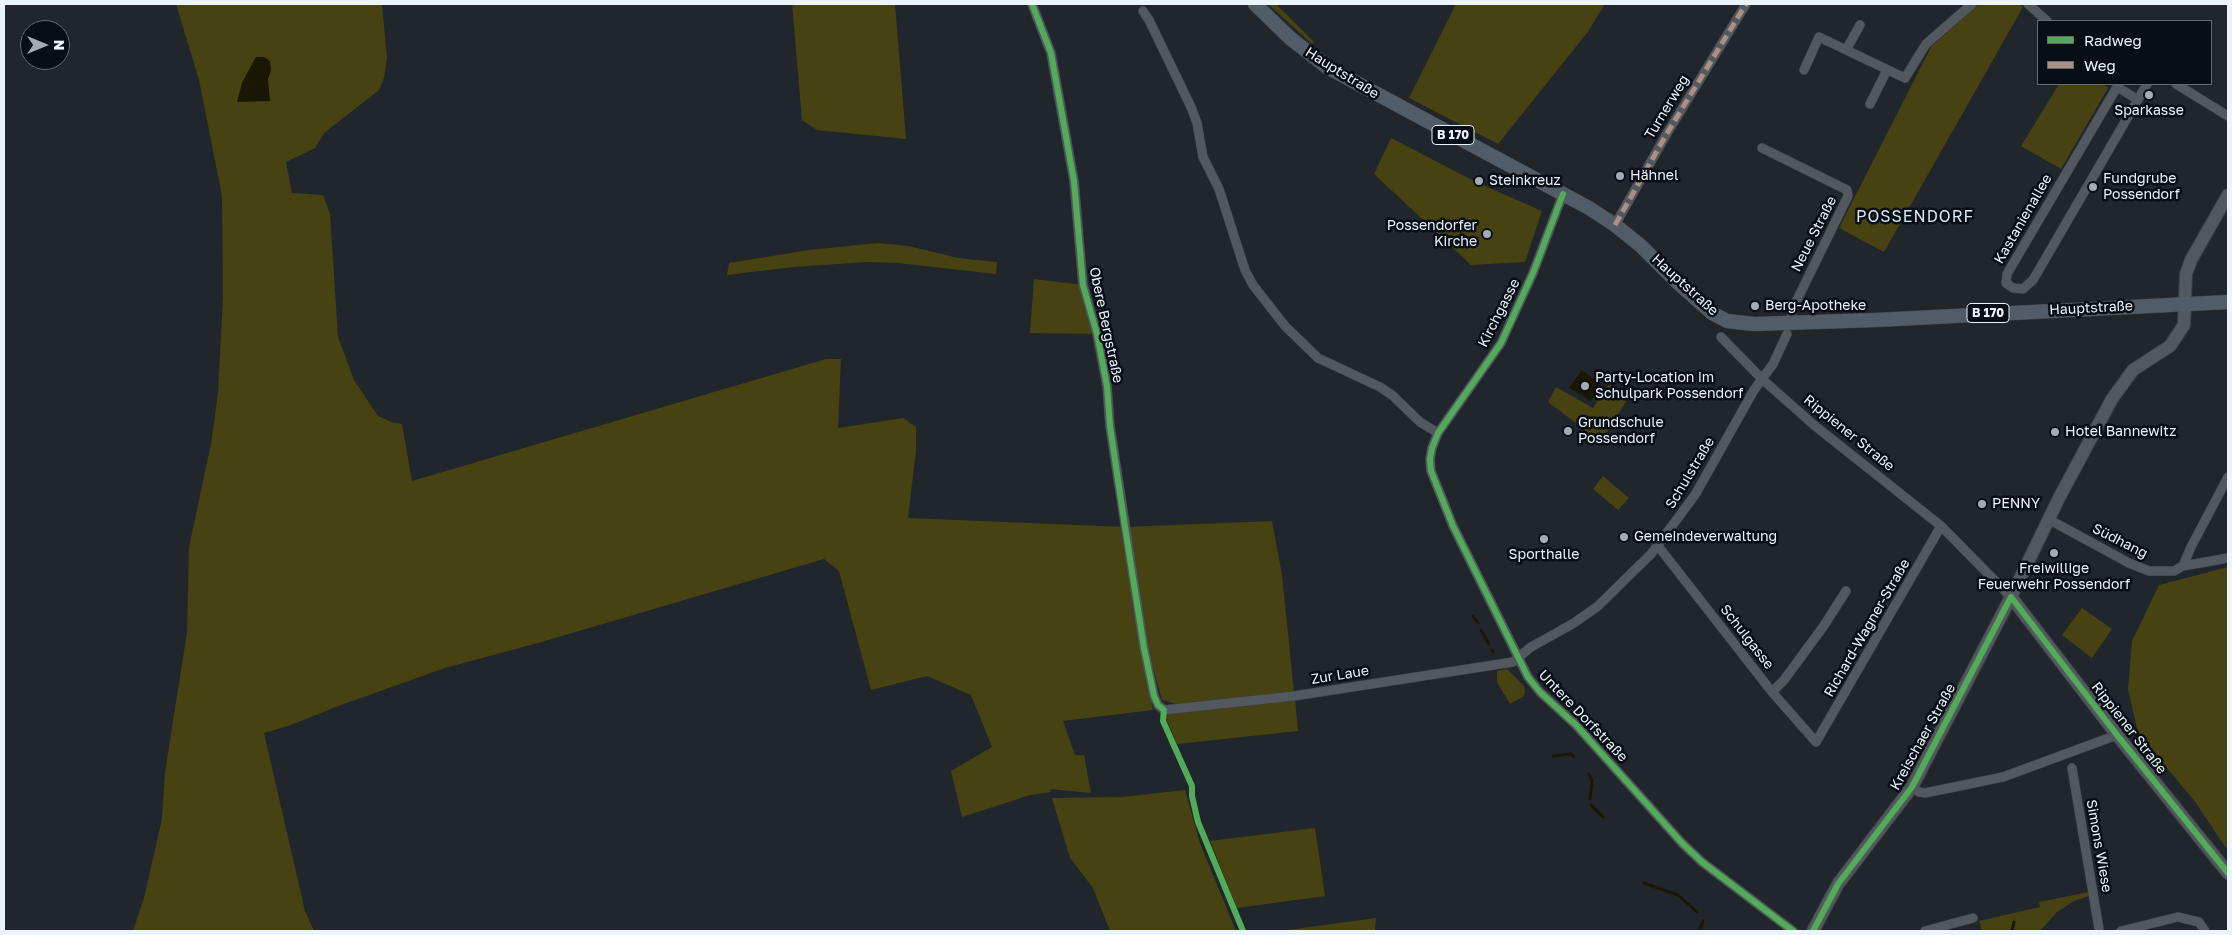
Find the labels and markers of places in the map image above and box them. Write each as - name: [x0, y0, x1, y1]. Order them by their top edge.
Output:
- marker: Sparkasse: [2143, 89, 2155, 101]
- place label: Sparkasse: [2114, 103, 2184, 119]
- place label: Hähnel: [1630, 168, 1678, 184]
- marker: Hähnel: [1614, 170, 1626, 182]
- place label: Fundgrube Possendorf: [2103, 171, 2180, 203]
- place label: Steinkreuz: [1489, 173, 1561, 189]
- marker: Steinkreuz: [1473, 175, 1485, 187]
- marker: Fundgrube Possendorf: [2087, 181, 2099, 193]
- place label: Possendorfer Kirche: [1387, 218, 1477, 250]
- marker: Possendorfer Kirche: [1481, 228, 1493, 240]
- place label: Berg-Apotheke: [1765, 298, 1866, 314]
- marker: Berg-Apotheke: [1749, 300, 1761, 312]
- place label: Party-Location im Schulpark Possendorf: [1595, 370, 1743, 402]
- marker: Party-Location im Schulpark Possendorf: [1579, 380, 1591, 392]
- place label: Grundschule Possendorf: [1578, 415, 1664, 448]
- place label: Hotel Bannewitz: [2065, 424, 2176, 440]
- marker: Grundschule Possendorf: [1562, 425, 1574, 437]
- marker: Hotel Bannewitz: [2049, 426, 2061, 438]
- place label: PENNY: [1992, 496, 2040, 512]
- marker: PENNY: [1976, 498, 1988, 510]
- place label: Gemeindeverwaltung: [1634, 529, 1777, 545]
- marker: Gemeindeverwaltung: [1618, 531, 1630, 543]
- marker: Sporthalle: [1538, 533, 1550, 545]
- place label: Sporthalle: [1509, 547, 1579, 563]
- marker: Freiwillige Feuerwehr Possendorf: [2048, 547, 2060, 559]
- place label: Freiwillige Feuerwehr Possendorf: [1978, 561, 2130, 594]

